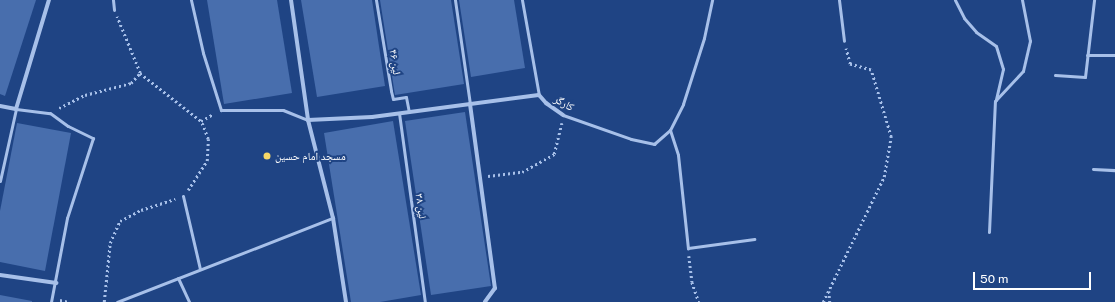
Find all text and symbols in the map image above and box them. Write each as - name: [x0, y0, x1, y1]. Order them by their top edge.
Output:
- street label: لین ۴۶: [387, 48, 403, 76]
- street label: کارگر: [552, 92, 576, 114]
- place label: مسجد امام حسین: [275, 149, 346, 163]
- marker: مسجد امام حسین: [262, 151, 272, 161]
- street label: لین ۳۸: [413, 193, 429, 219]
- scale bar: [975, 264, 1093, 290]
- text: 50 m: [980, 272, 1008, 286]

